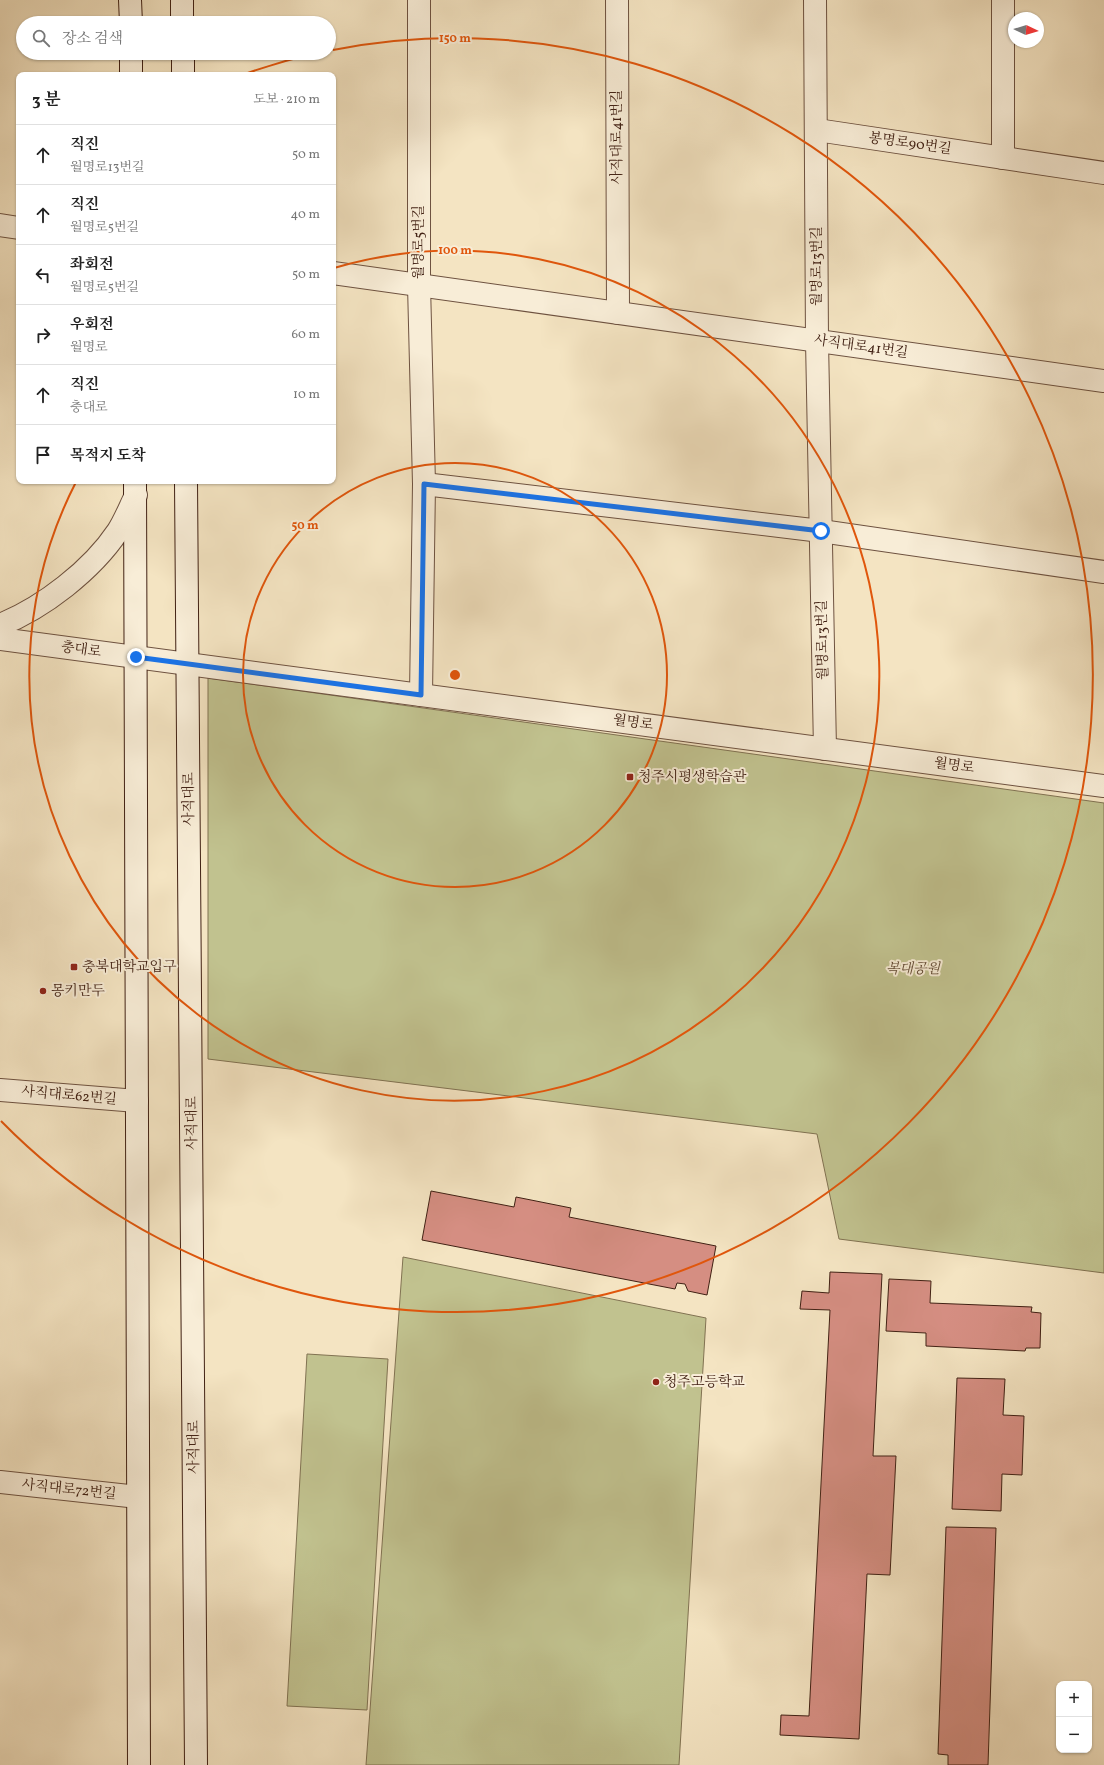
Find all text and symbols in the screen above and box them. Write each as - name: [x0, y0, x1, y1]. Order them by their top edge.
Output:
- north arrow: [1008, 12, 1044, 48]
- search box: [16, 16, 336, 60]
- icon: search: [30, 27, 52, 49]
- text: 장소 검색: [62, 29, 123, 50]
- text: 150 m: [439, 31, 471, 47]
- text: 3 분: [32, 89, 61, 112]
- street label: 사직대로41번길: [608, 90, 627, 184]
- text: 도보 · 210 m: [253, 91, 320, 109]
- street label: 봉명로90번길: [867, 129, 953, 159]
- text: 직진: [70, 135, 99, 156]
- icon: ahead: [32, 144, 54, 166]
- text: 50 m: [292, 146, 320, 164]
- text: 월명로13번길: [70, 159, 145, 177]
- text: 직진: [70, 195, 99, 216]
- icon: ahead: [32, 204, 54, 226]
- street label: 월명로5번길: [410, 205, 429, 279]
- text: 40 m: [291, 206, 320, 224]
- text: 월명로5번길: [70, 219, 139, 237]
- street label: 월명로13번길: [808, 226, 827, 306]
- text: 100 m: [438, 243, 472, 259]
- text: 좌회전: [70, 255, 113, 276]
- icon: left: [32, 264, 54, 286]
- text: 50 m: [292, 266, 320, 284]
- text: 월명로5번길: [70, 279, 139, 297]
- text: 우회전: [70, 315, 113, 336]
- icon: right: [32, 324, 54, 346]
- text: 60 m: [292, 326, 320, 344]
- street label: 사직대로41번길: [813, 331, 909, 363]
- text: 월명로: [70, 339, 108, 357]
- text: 직진: [70, 375, 99, 396]
- icon: ahead: [32, 384, 54, 406]
- text: 10 m: [293, 386, 320, 404]
- text: 충대로: [70, 399, 108, 417]
- icon: arrive: [32, 444, 54, 466]
- text: 목적지 도착: [70, 446, 145, 467]
- text: 50 m: [291, 518, 319, 534]
- route start: [812, 522, 830, 540]
- street label: 월명로13번길: [813, 600, 833, 680]
- street label: 충대로: [60, 638, 103, 662]
- route end: [127, 648, 145, 666]
- centre of rings: [448, 668, 462, 682]
- street label: 월명로: [612, 711, 655, 735]
- street label: 월명로: [933, 754, 976, 778]
- place label: 청주시평생학습관: [638, 768, 747, 787]
- street label: 사직대로: [180, 771, 199, 826]
- marker: 청주시평생학습관: [625, 772, 635, 782]
- place label: 충북대학교입구: [82, 958, 177, 977]
- park label: 복대공원: [886, 960, 942, 979]
- marker: 충북대학교입구: [69, 962, 79, 972]
- place label: 몽키만두: [51, 982, 105, 1001]
- marker: 몽키만두: [38, 986, 48, 996]
- street label: 사직대로62번길: [20, 1082, 118, 1110]
- street label: 사직대로: [183, 1095, 202, 1150]
- place label: 청주고등학교: [664, 1373, 746, 1392]
- marker: 청주고등학교: [651, 1377, 661, 1387]
- street label: 사직대로: [185, 1419, 204, 1474]
- street label: 사직대로72번길: [21, 1476, 117, 1504]
- map controls: [1056, 1681, 1092, 1753]
- button: +: [1056, 1681, 1092, 1717]
- button: −: [1056, 1717, 1092, 1753]

